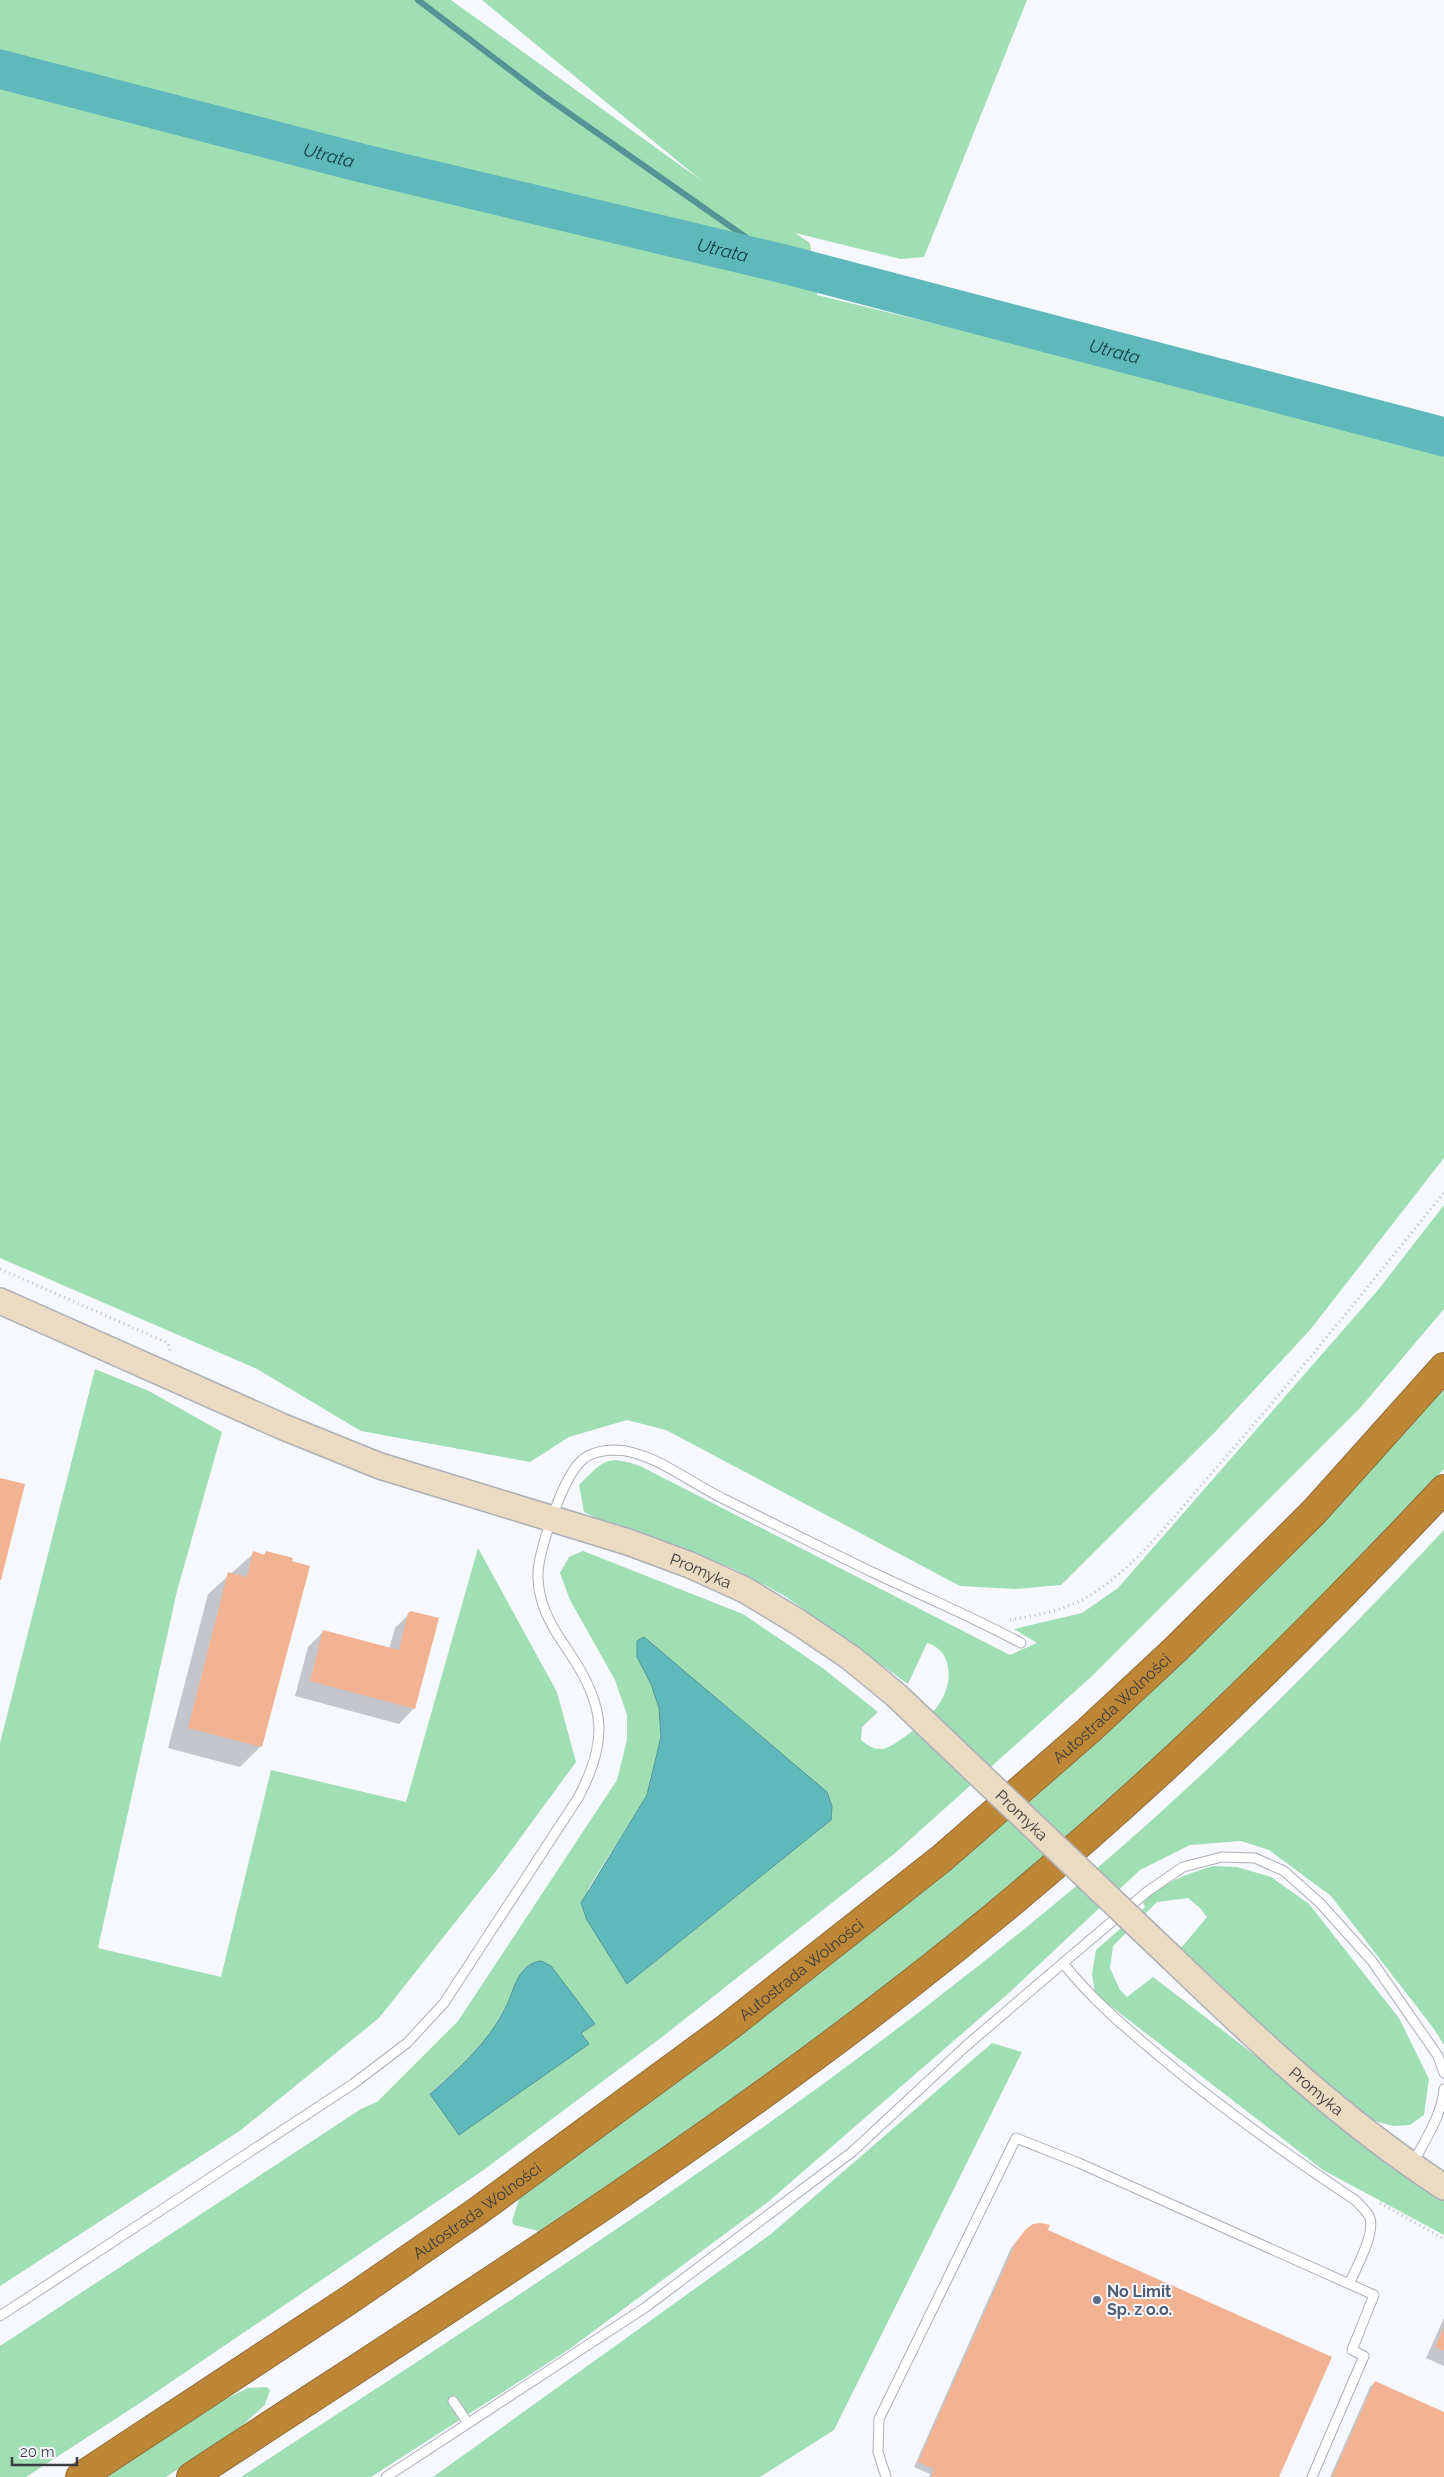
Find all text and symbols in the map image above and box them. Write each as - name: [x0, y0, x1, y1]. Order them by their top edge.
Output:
- water label: Utrata: [301, 138, 357, 171]
- water label: Utrata: [695, 233, 751, 266]
- water label: Utrata: [1087, 334, 1143, 368]
- street label: Promyka: [668, 1549, 735, 1592]
- street label: Autostrada Wolności: [1049, 1650, 1174, 1767]
- street label: Promyka: [992, 1786, 1052, 1844]
- street label: Autostrada Wolności: [735, 1915, 867, 2024]
- street label: Promyka: [1286, 2063, 1348, 2119]
- street label: Autostrada Wolności: [409, 2158, 545, 2263]
- place label: No Limit Sp. z o.o.: [1107, 2282, 1172, 2319]
- marker: No Limit Sp. z o.o.: [1091, 2294, 1103, 2306]
- scale bar: [12, 2434, 78, 2466]
- text: 20 m: [20, 2443, 55, 2461]

